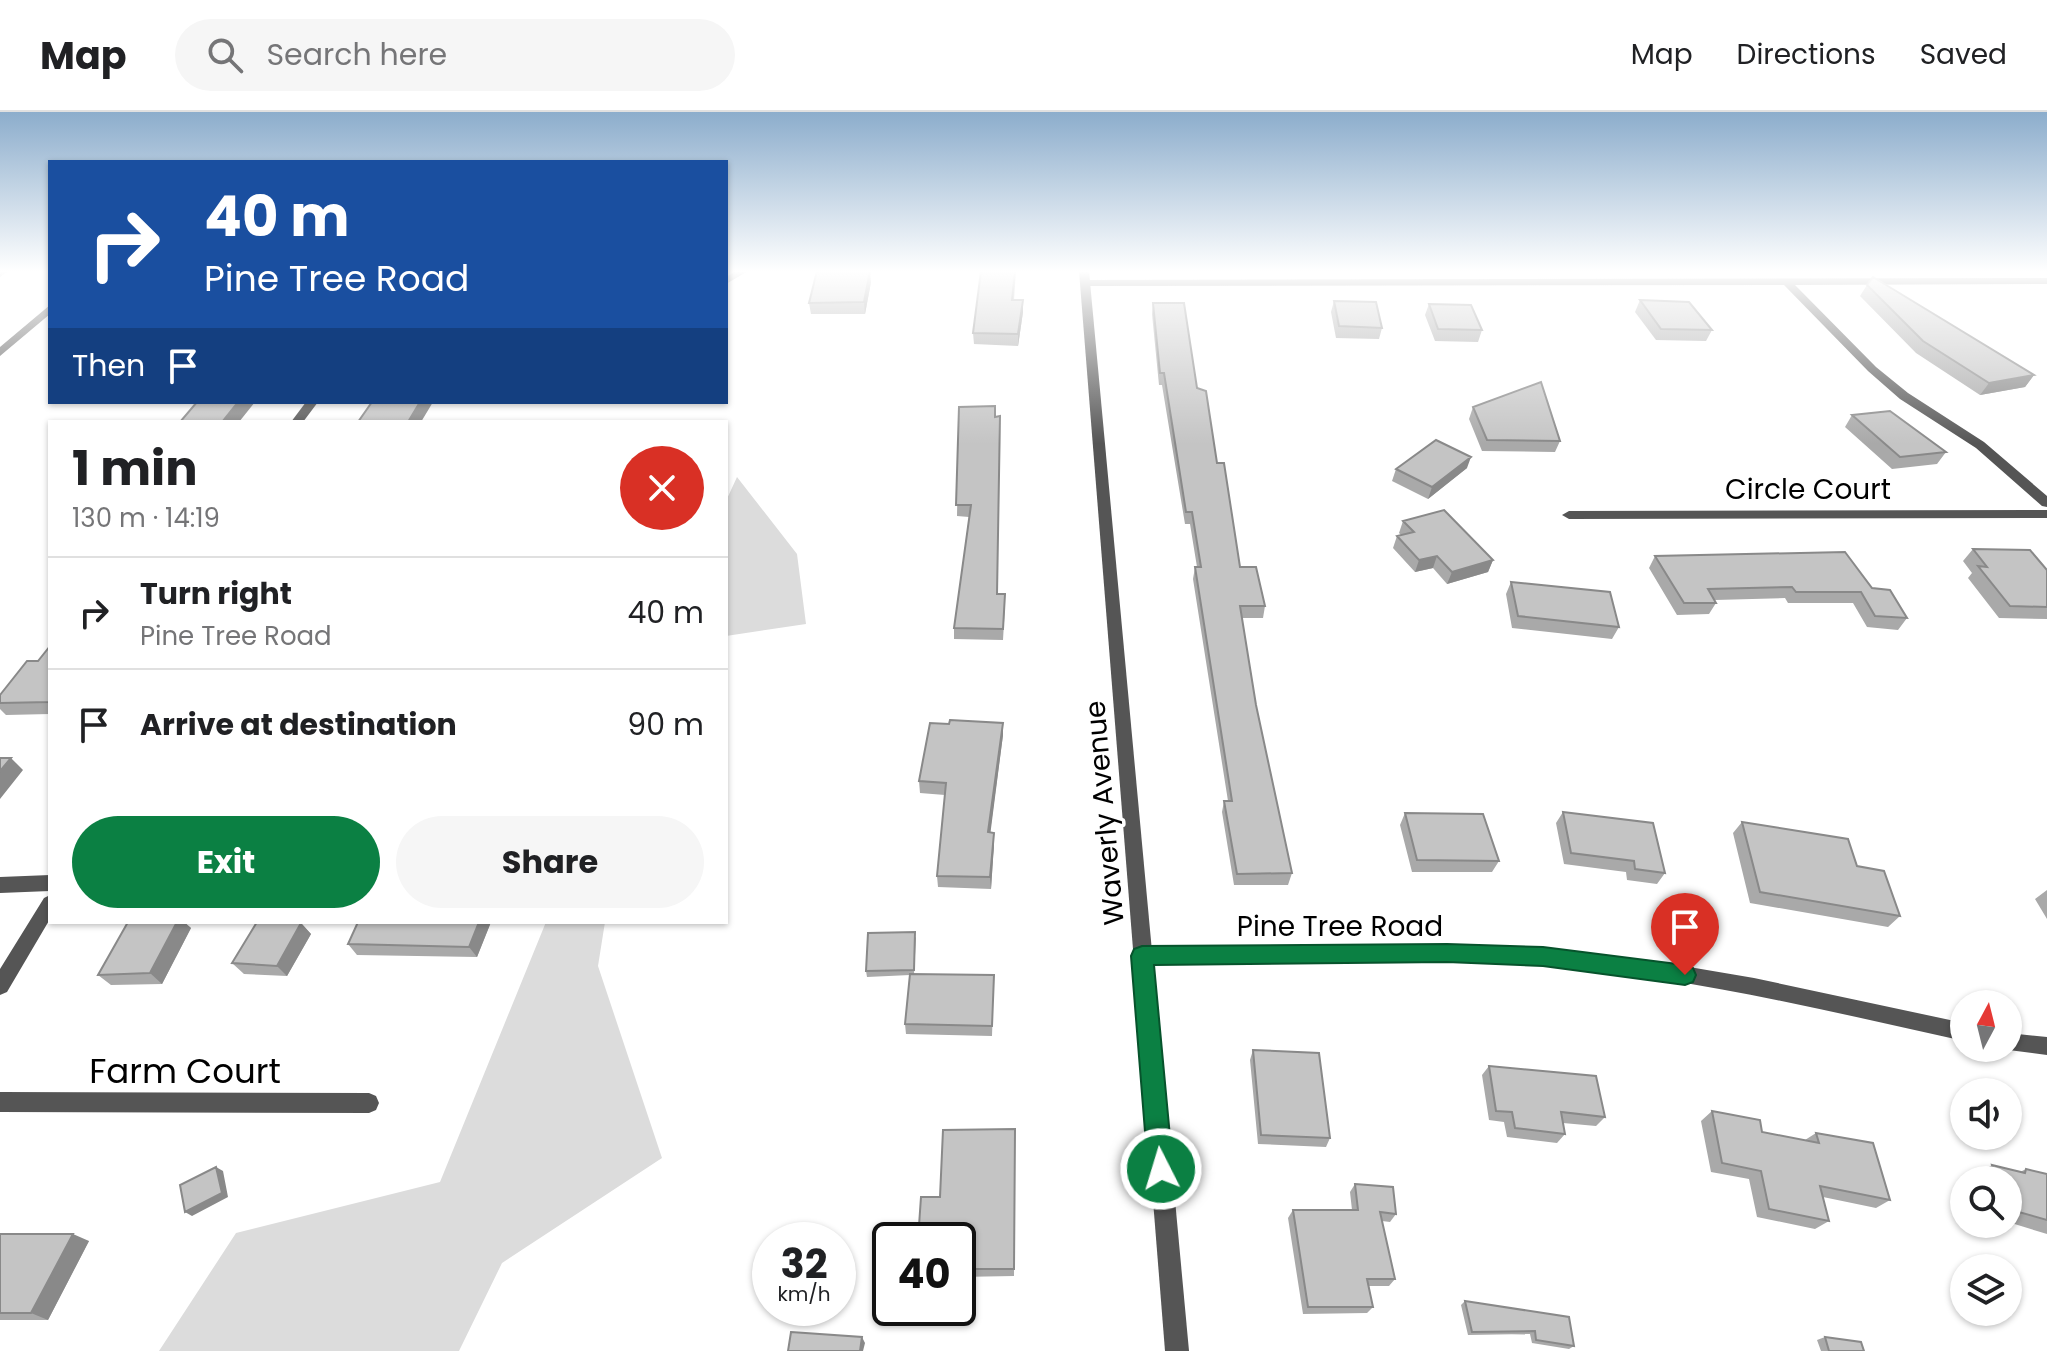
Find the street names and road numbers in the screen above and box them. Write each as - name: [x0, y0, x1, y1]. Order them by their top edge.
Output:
- street label: Circle Court: [1725, 470, 1891, 509]
- street label: Waverly Avenue: [1075, 699, 1134, 927]
- street label: Pine Tree Road: [1237, 907, 1443, 946]
- street label: Farm Court: [89, 1047, 281, 1095]

